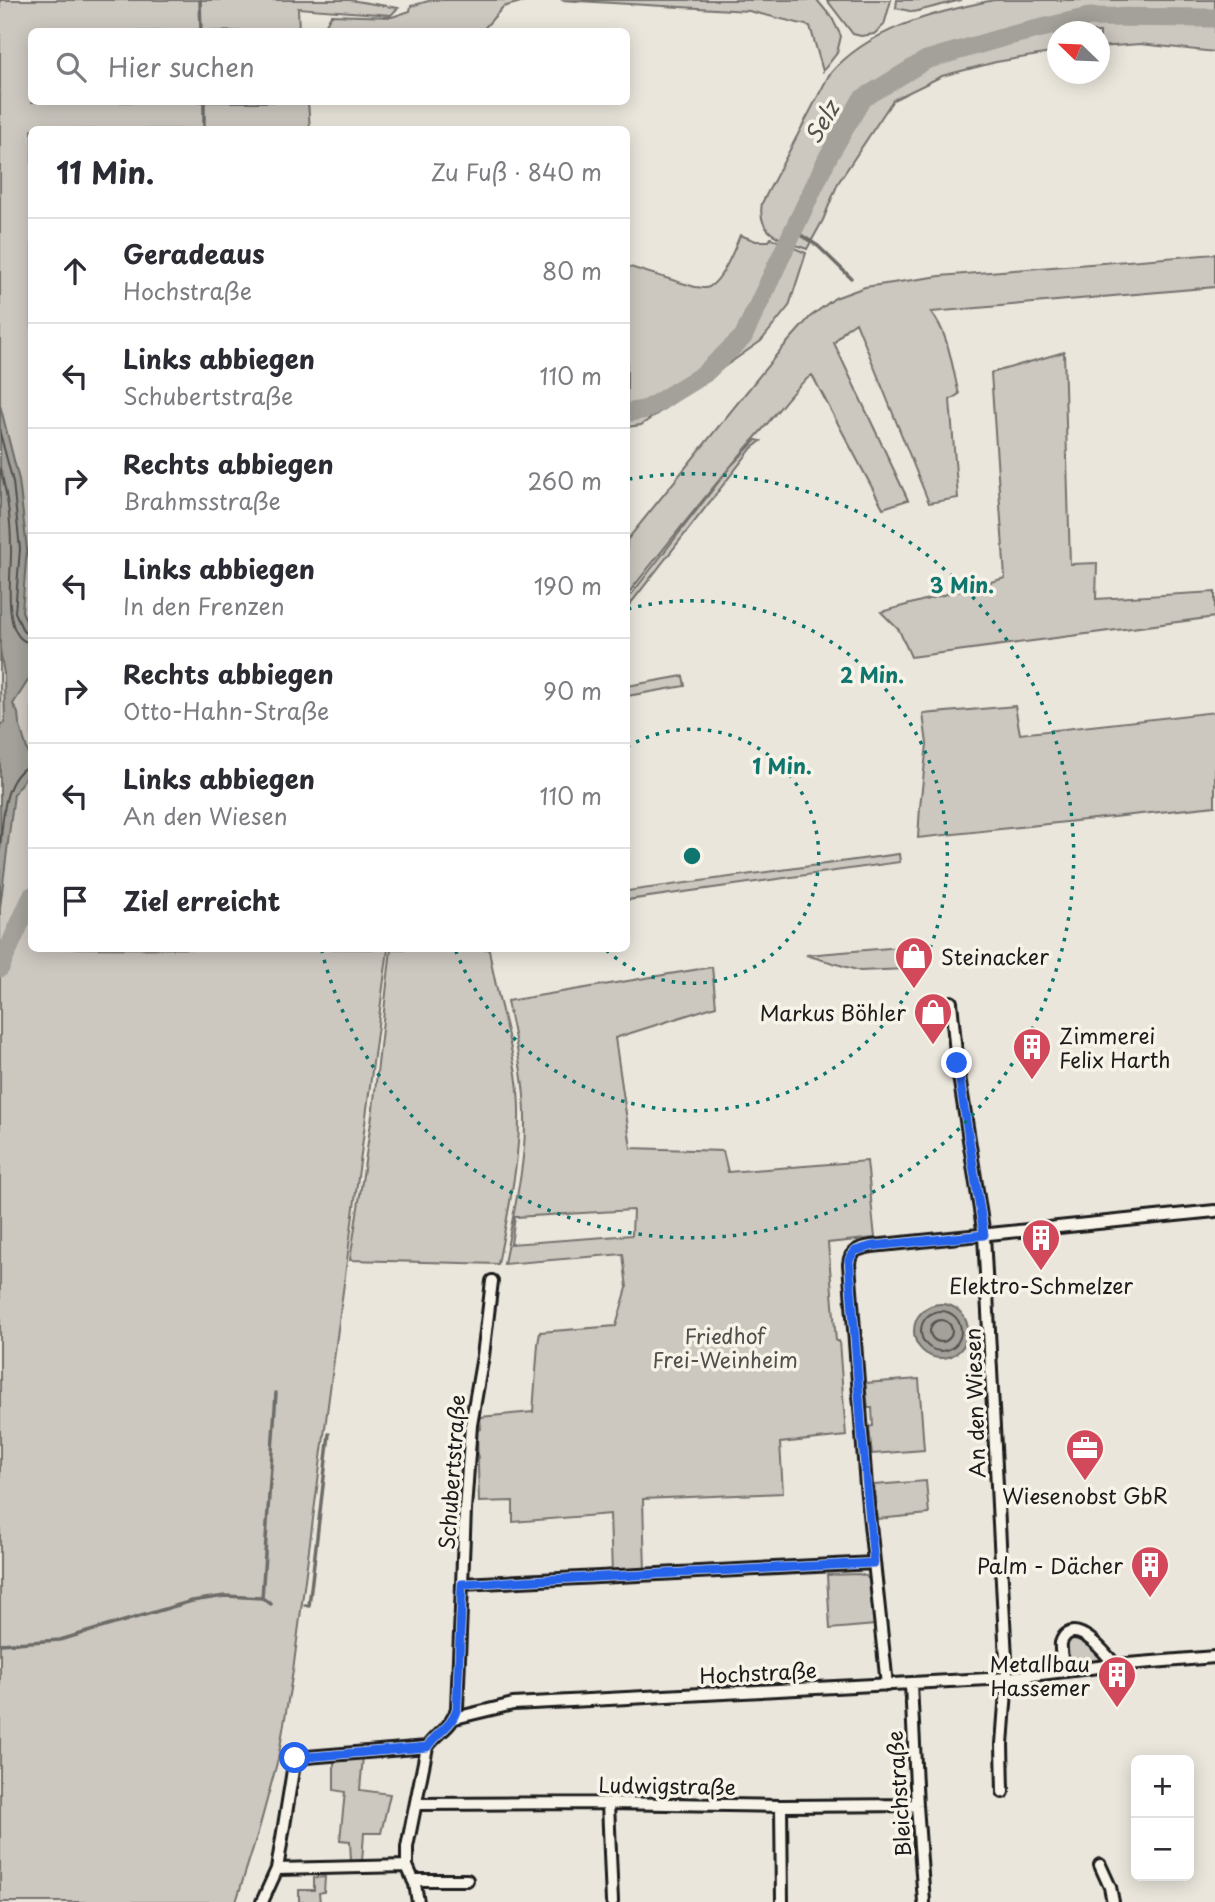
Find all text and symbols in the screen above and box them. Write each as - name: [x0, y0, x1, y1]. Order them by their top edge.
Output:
- north arrow: [1047, 21, 1110, 84]
- search box: [28, 28, 630, 105]
- text: Hier suchen: [108, 47, 255, 86]
- icon: search: [52, 48, 90, 86]
- water label: Selz: [795, 92, 849, 150]
- text: 11 Min.: [56, 149, 154, 194]
- text: Zu Fuß · 840 m: [431, 154, 602, 189]
- text: Geradeaus: [123, 234, 265, 273]
- icon: ahead: [56, 252, 94, 290]
- text: 80 m: [542, 253, 602, 288]
- text: Hochstraße: [123, 273, 252, 308]
- text: Links abbiegen: [123, 339, 315, 378]
- icon: left: [56, 357, 94, 395]
- text: 110 m: [540, 358, 602, 393]
- text: Schubertstraße: [123, 378, 293, 413]
- text: Rechts abbiegen: [123, 444, 334, 483]
- icon: right: [56, 462, 94, 500]
- text: 260 m: [527, 463, 602, 498]
- text: Brahmsstraße: [123, 483, 281, 518]
- text: Links abbiegen: [123, 549, 315, 588]
- icon: left: [56, 567, 94, 605]
- text: 190 m: [534, 568, 602, 603]
- text: 3 Min.: [930, 568, 994, 600]
- text: In den Frenzen: [123, 588, 284, 623]
- text: Rechts abbiegen: [123, 654, 334, 693]
- text: 2 Min.: [840, 658, 904, 690]
- icon: right: [56, 672, 94, 710]
- text: 90 m: [543, 673, 602, 708]
- text: Otto-Hahn-Straße: [123, 693, 329, 728]
- text: 1 Min.: [752, 749, 812, 781]
- text: Links abbiegen: [123, 759, 315, 798]
- icon: left: [56, 777, 94, 815]
- text: 110 m: [540, 778, 602, 813]
- text: An den Wiesen: [123, 798, 288, 833]
- centre of rings: [680, 844, 704, 868]
- text: Ziel erreicht: [123, 881, 281, 920]
- icon: arrive: [56, 882, 94, 920]
- shop icon: Steinacker: [893, 935, 935, 990]
- place label: Steinacker: [941, 940, 1049, 972]
- shop icon: Markus Böhler: [912, 991, 954, 1046]
- place label: Markus Böhler: [760, 996, 906, 1028]
- place label: Zimmerei Felix Harth: [1059, 1019, 1170, 1075]
- building icon: Zimmerei Felix Harth: [1011, 1026, 1053, 1081]
- route end: [941, 1047, 972, 1078]
- building icon: Elektro-Schmelzer: [1020, 1217, 1062, 1272]
- place label: Elektro-Schmelzer: [949, 1269, 1133, 1301]
- park label: Friedhof Frei-Weinheim: [652, 1319, 798, 1375]
- street label: An den Wiesen: [955, 1327, 993, 1479]
- street label: Schubertstraße: [430, 1393, 472, 1551]
- office icon: Wiesenobst GbR: [1064, 1427, 1106, 1482]
- place label: Wiesenobst GbR: [1002, 1479, 1168, 1511]
- building icon: Palm - Dächer: [1129, 1544, 1171, 1599]
- place label: Palm - Dächer: [977, 1549, 1123, 1581]
- place label: Metallbau Hassemer: [989, 1647, 1090, 1703]
- street label: Hochstraße: [698, 1653, 818, 1691]
- building icon: Metallbau Hassemer: [1096, 1654, 1138, 1709]
- street label: Bleichstraße: [878, 1730, 918, 1858]
- route start: [279, 1742, 310, 1773]
- map controls: [1131, 1755, 1194, 1881]
- button: +: [1131, 1755, 1194, 1818]
- street label: Ludwigstraße: [598, 1768, 736, 1802]
- button: −: [1131, 1818, 1194, 1881]

